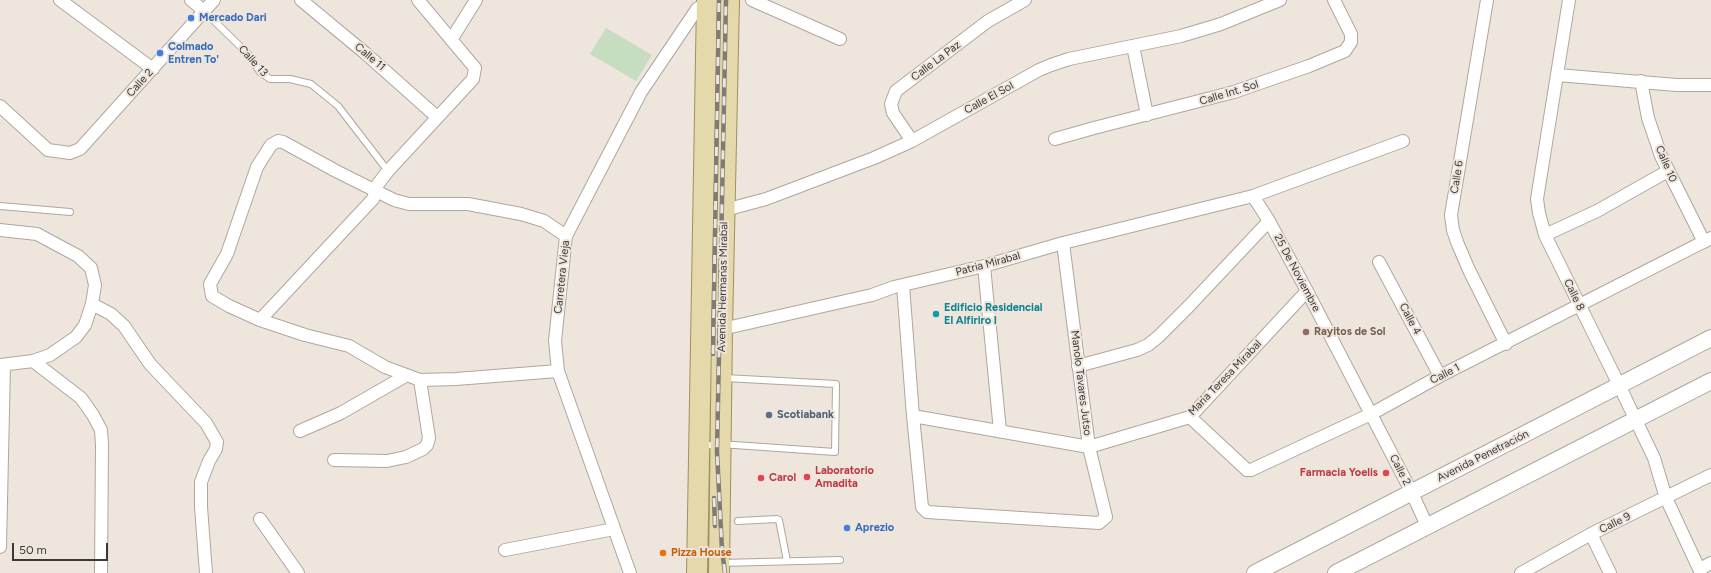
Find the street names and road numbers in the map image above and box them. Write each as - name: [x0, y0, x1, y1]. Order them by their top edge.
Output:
- street label: Calle La Paz: [909, 38, 963, 84]
- street label: Calle 11: [352, 40, 388, 74]
- street label: Calle 13: [236, 43, 270, 79]
- street label: Calle 2: [124, 66, 156, 100]
- street label: Calle Int. Sol: [1198, 78, 1260, 108]
- street label: Calle El Sol: [962, 79, 1016, 117]
- street label: Calle 10: [1652, 144, 1680, 184]
- street label: Calle 6: [1448, 160, 1466, 194]
- street label: Avenida Hermanas Mirabal: [715, 222, 731, 352]
- street label: 25 De Noviembre: [1271, 232, 1323, 314]
- street label: Carretera Vieja: [552, 240, 572, 314]
- street label: Patria Mirabal: [954, 249, 1022, 279]
- street label: Calle 8: [1561, 277, 1587, 313]
- street label: Calle 4: [1396, 301, 1424, 337]
- street label: Manolo Tavares Jutso: [1068, 330, 1094, 436]
- street label: Maria Teresa Mirabal: [1186, 338, 1264, 418]
- street label: Calle 1: [1428, 361, 1462, 387]
- street label: Avenida Penetración: [1435, 427, 1531, 485]
- street label: Calle 2: [1387, 452, 1413, 488]
- street label: Calle 9: [1597, 510, 1633, 536]

